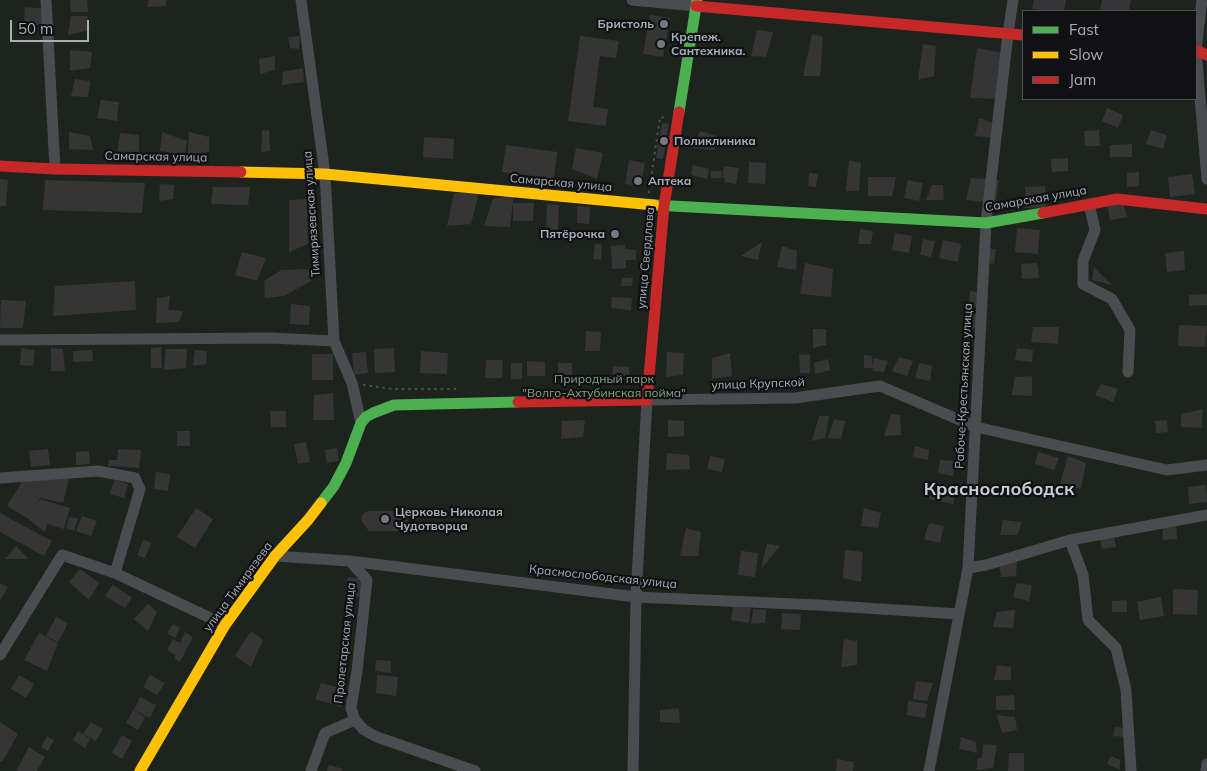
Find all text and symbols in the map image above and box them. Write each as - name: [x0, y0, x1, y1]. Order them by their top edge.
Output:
- scale bar: [12, 10, 91, 42]
- legend: [1022, 10, 1197, 100]
- place label: Бристоль: [598, 17, 654, 31]
- marker: Бристоль: [658, 18, 670, 30]
- text: 50 m: [18, 19, 53, 38]
- text: Fast: [1069, 20, 1099, 39]
- place label: Крепеж. Сантехника.: [671, 30, 745, 58]
- marker: Крепеж. Сантехника.: [655, 38, 667, 50]
- text: Slow: [1069, 45, 1103, 64]
- text: Jam: [1069, 70, 1096, 89]
- place label: Поликлиника: [674, 134, 756, 148]
- marker: Поликлиника: [658, 135, 670, 147]
- street label: Самарская улица: [105, 149, 207, 165]
- street label: Тимирязевская улица: [300, 150, 324, 278]
- street label: Самарская улица: [509, 171, 613, 195]
- place label: Аптека: [648, 174, 691, 188]
- marker: Аптека: [632, 175, 644, 187]
- street label: Самарская улица: [984, 183, 1088, 215]
- street label: улица Свердлова: [634, 206, 658, 310]
- place label: Пятёрочка: [540, 227, 605, 241]
- marker: Пятёрочка: [609, 228, 621, 240]
- street label: Рабоче-Крестьянская улица: [952, 303, 976, 469]
- park label: Природный парк "Волго-Ахтубинская пойма": [522, 372, 686, 400]
- street label: улица Крупской: [711, 375, 805, 393]
- district label: Краснослободск: [924, 479, 1074, 501]
- place label: Церковь Николая Чудотворца: [395, 505, 503, 533]
- marker: Церковь Николая Чудотворца: [379, 513, 391, 525]
- street label: улица Тимирязева: [201, 539, 275, 635]
- street label: Краснослободская улица: [528, 562, 678, 592]
- street label: Пролетарская улица: [331, 582, 359, 704]

